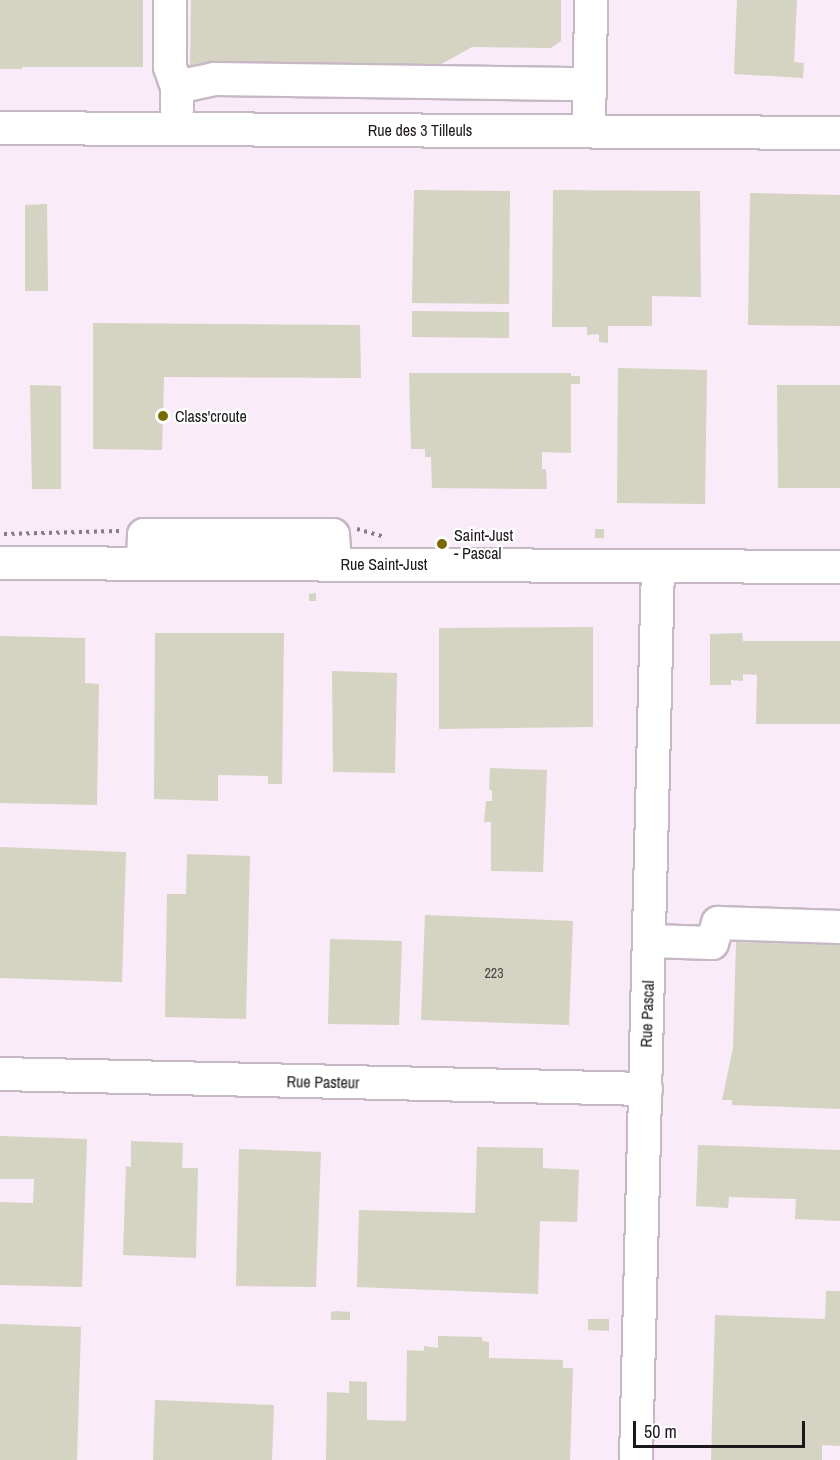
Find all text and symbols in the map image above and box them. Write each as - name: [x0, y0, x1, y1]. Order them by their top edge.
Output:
- street label: Rue des 3 Tilleuls: [368, 120, 472, 140]
- place label: Class'croute: [175, 406, 247, 426]
- marker: Class'croute: [156, 409, 170, 423]
- place label: Saint-Just - Pascal: [454, 525, 513, 563]
- marker: Saint-Just - Pascal: [435, 537, 449, 551]
- street label: Rue Saint-Just: [341, 554, 427, 574]
- house number: 223: [484, 965, 504, 981]
- street label: Rue Pascal: [636, 980, 658, 1048]
- street label: Rue Pasteur: [286, 1072, 360, 1092]
- scale bar: [636, 1409, 808, 1447]
- text: 50 m: [644, 1419, 677, 1444]

